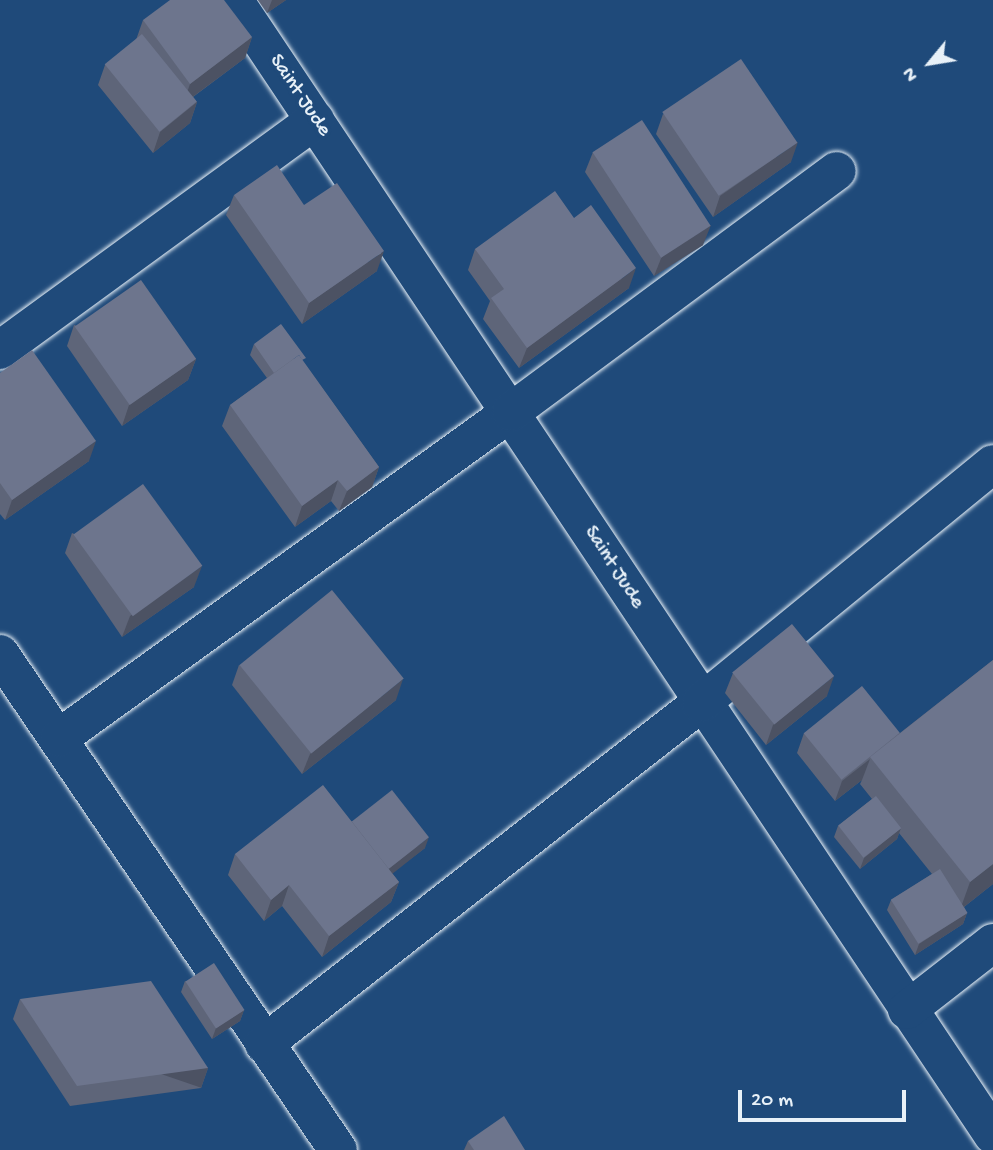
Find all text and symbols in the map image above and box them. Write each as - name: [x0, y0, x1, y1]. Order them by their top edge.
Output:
- north arrow: [895, 28, 965, 98]
- street label: Saint Jude: [262, 50, 336, 142]
- text: N: [898, 63, 924, 85]
- street label: Saint Jude: [577, 522, 649, 614]
- scale bar: [741, 1076, 909, 1120]
- text: 20 m: [751, 1089, 793, 1114]

